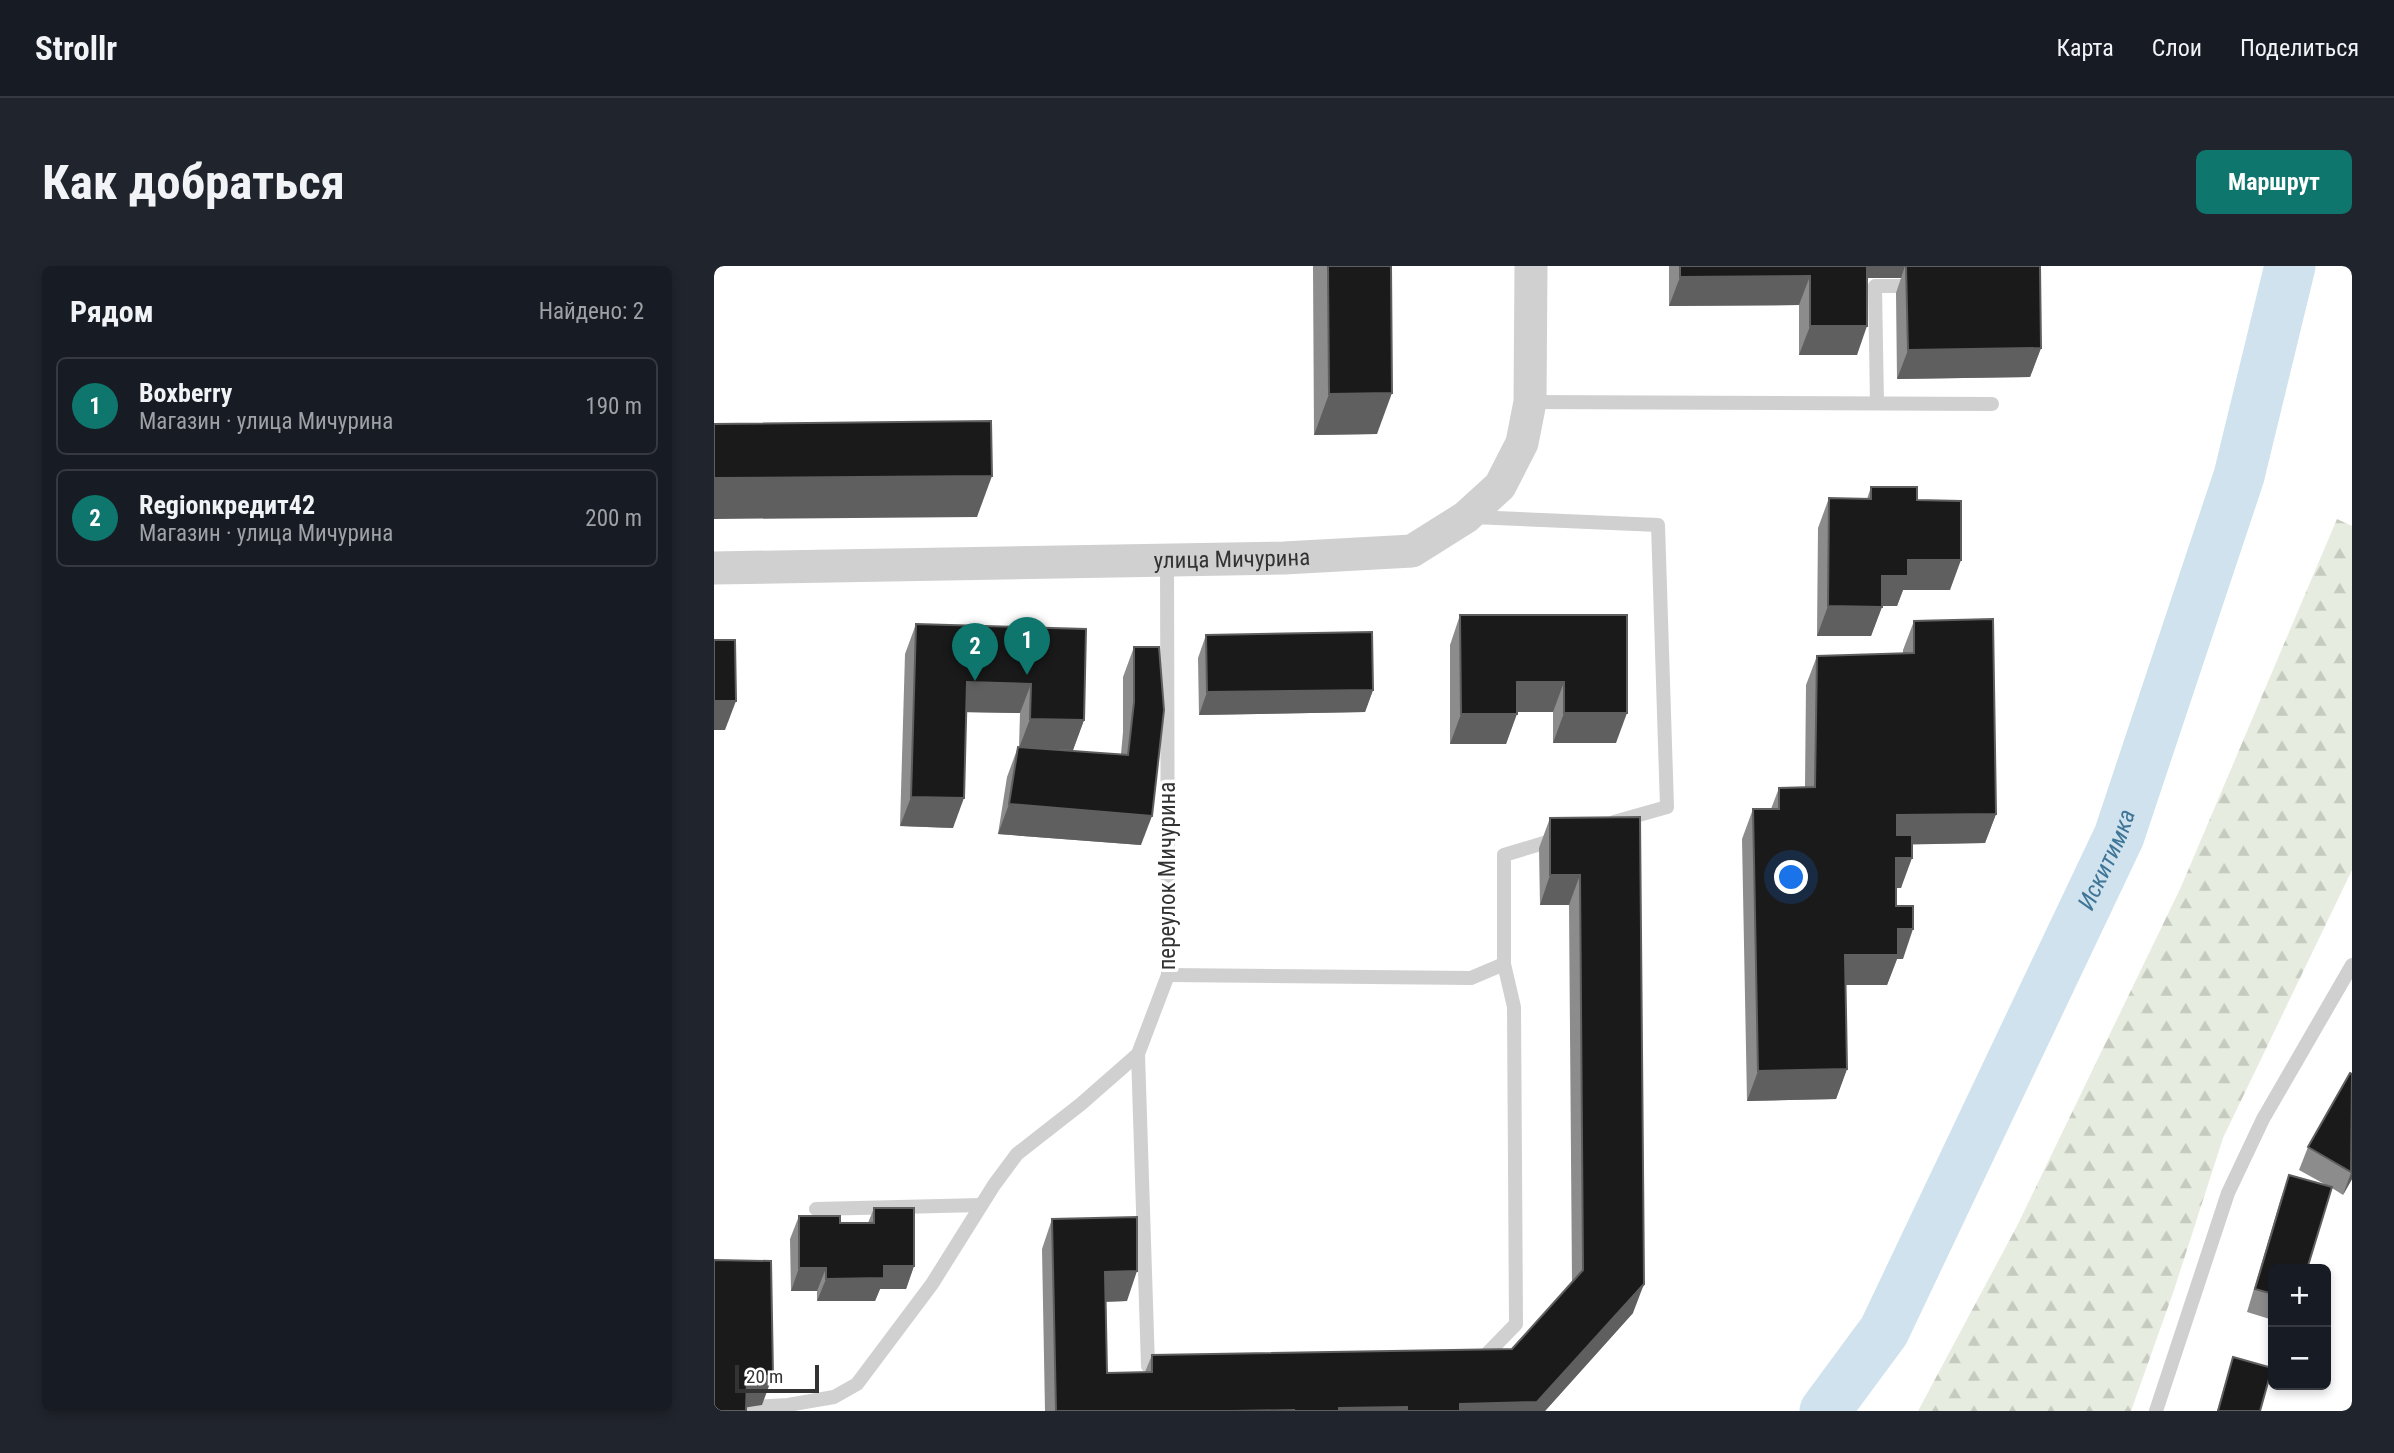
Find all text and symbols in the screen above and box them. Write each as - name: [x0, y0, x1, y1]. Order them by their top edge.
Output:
- text: Strollr: [35, 29, 117, 68]
- text: Карта: [2056, 34, 2114, 62]
- text: Слои: [2152, 34, 2202, 62]
- text: Поделиться: [2240, 34, 2359, 62]
- button: Маршрут: [2196, 150, 2352, 214]
- text: Как добраться: [42, 154, 345, 211]
- text: Рядом: [70, 294, 154, 329]
- text: Найдено: 2: [539, 298, 644, 325]
- text: Boxberry: [139, 378, 232, 408]
- text: 1: [89, 393, 101, 420]
- text: 190 m: [585, 393, 642, 420]
- text: Магазин · улица Мичурина: [139, 408, 393, 435]
- text: Regionкредит42: [139, 490, 315, 520]
- text: 2: [89, 505, 101, 532]
- text: 200 m: [585, 505, 642, 532]
- text: Магазин · улица Мичурина: [139, 520, 393, 547]
- street label: улица Мичурина: [1153, 543, 1311, 574]
- pin: 1: [1004, 617, 1050, 675]
- pin: 2: [952, 623, 998, 681]
- street label: переулок Мичурина: [1154, 782, 1181, 970]
- water label: Искитимка: [2072, 806, 2141, 914]
- your location: [1774, 860, 1808, 894]
- map controls: [2268, 1264, 2331, 1390]
- button: +: [2268, 1264, 2331, 1327]
- button: −: [2268, 1327, 2331, 1390]
- scale bar: [735, 1362, 819, 1394]
- text: 20 m: [746, 1365, 783, 1388]

